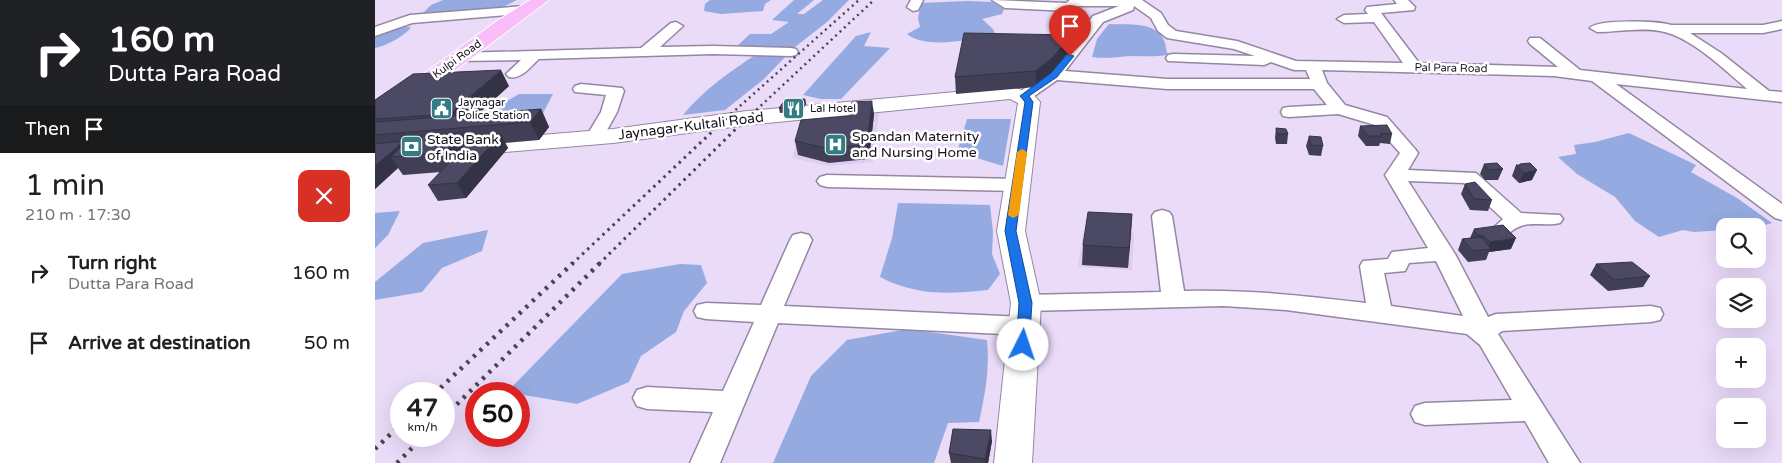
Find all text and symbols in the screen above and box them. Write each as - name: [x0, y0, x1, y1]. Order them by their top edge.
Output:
- pin: [1049, 5, 1091, 56]
- icon: arrive: [1056, 12, 1084, 40]
- text: 160 m: [108, 19, 215, 61]
- icon: right: [25, 20, 90, 85]
- street label: Kulpi Road: [430, 37, 484, 81]
- text: Dutta Para Road: [108, 61, 281, 87]
- street label: Pal Para Road: [1414, 61, 1488, 75]
- public building icon: Jaynagar Police Station: [430, 96, 454, 120]
- place label: Jaynagar Police Station: [458, 96, 529, 122]
- restaurant icon: Lal Hotel: [782, 96, 806, 120]
- place label: Lal Hotel: [810, 102, 856, 115]
- street label: Jaynagar-Kultali Road: [617, 109, 765, 143]
- icon: arrive: [80, 115, 108, 143]
- text: Then: [25, 118, 70, 140]
- place label: Spandan Maternity and Nursing Home: [852, 128, 980, 161]
- place label: State Bank of India: [427, 131, 499, 164]
- hospital icon: Spandan Maternity and Nursing Home: [824, 132, 848, 156]
- bank icon: State Bank of India: [399, 135, 423, 159]
- text: 1 min: [25, 167, 105, 204]
- button: close: [298, 170, 350, 222]
- text: 210 m · 17:30: [25, 205, 131, 225]
- map controls: [1716, 218, 1766, 448]
- button: search: [1716, 218, 1766, 268]
- text: Turn right: [68, 252, 156, 274]
- icon: right: [25, 259, 53, 287]
- text: 160 m: [292, 262, 350, 284]
- text: Dutta Para Road: [68, 274, 194, 294]
- button: layers: [1716, 278, 1766, 328]
- position arrow: [996, 318, 1048, 370]
- icon: arrive: [25, 329, 53, 357]
- text: Arrive at destination: [68, 332, 251, 354]
- text: 50 m: [304, 332, 350, 354]
- button: +: [1716, 338, 1766, 388]
- speed limit sign: 50: [465, 382, 530, 447]
- text: 47: [407, 393, 438, 423]
- button: −: [1716, 398, 1766, 448]
- text: km/h: [407, 420, 438, 434]

